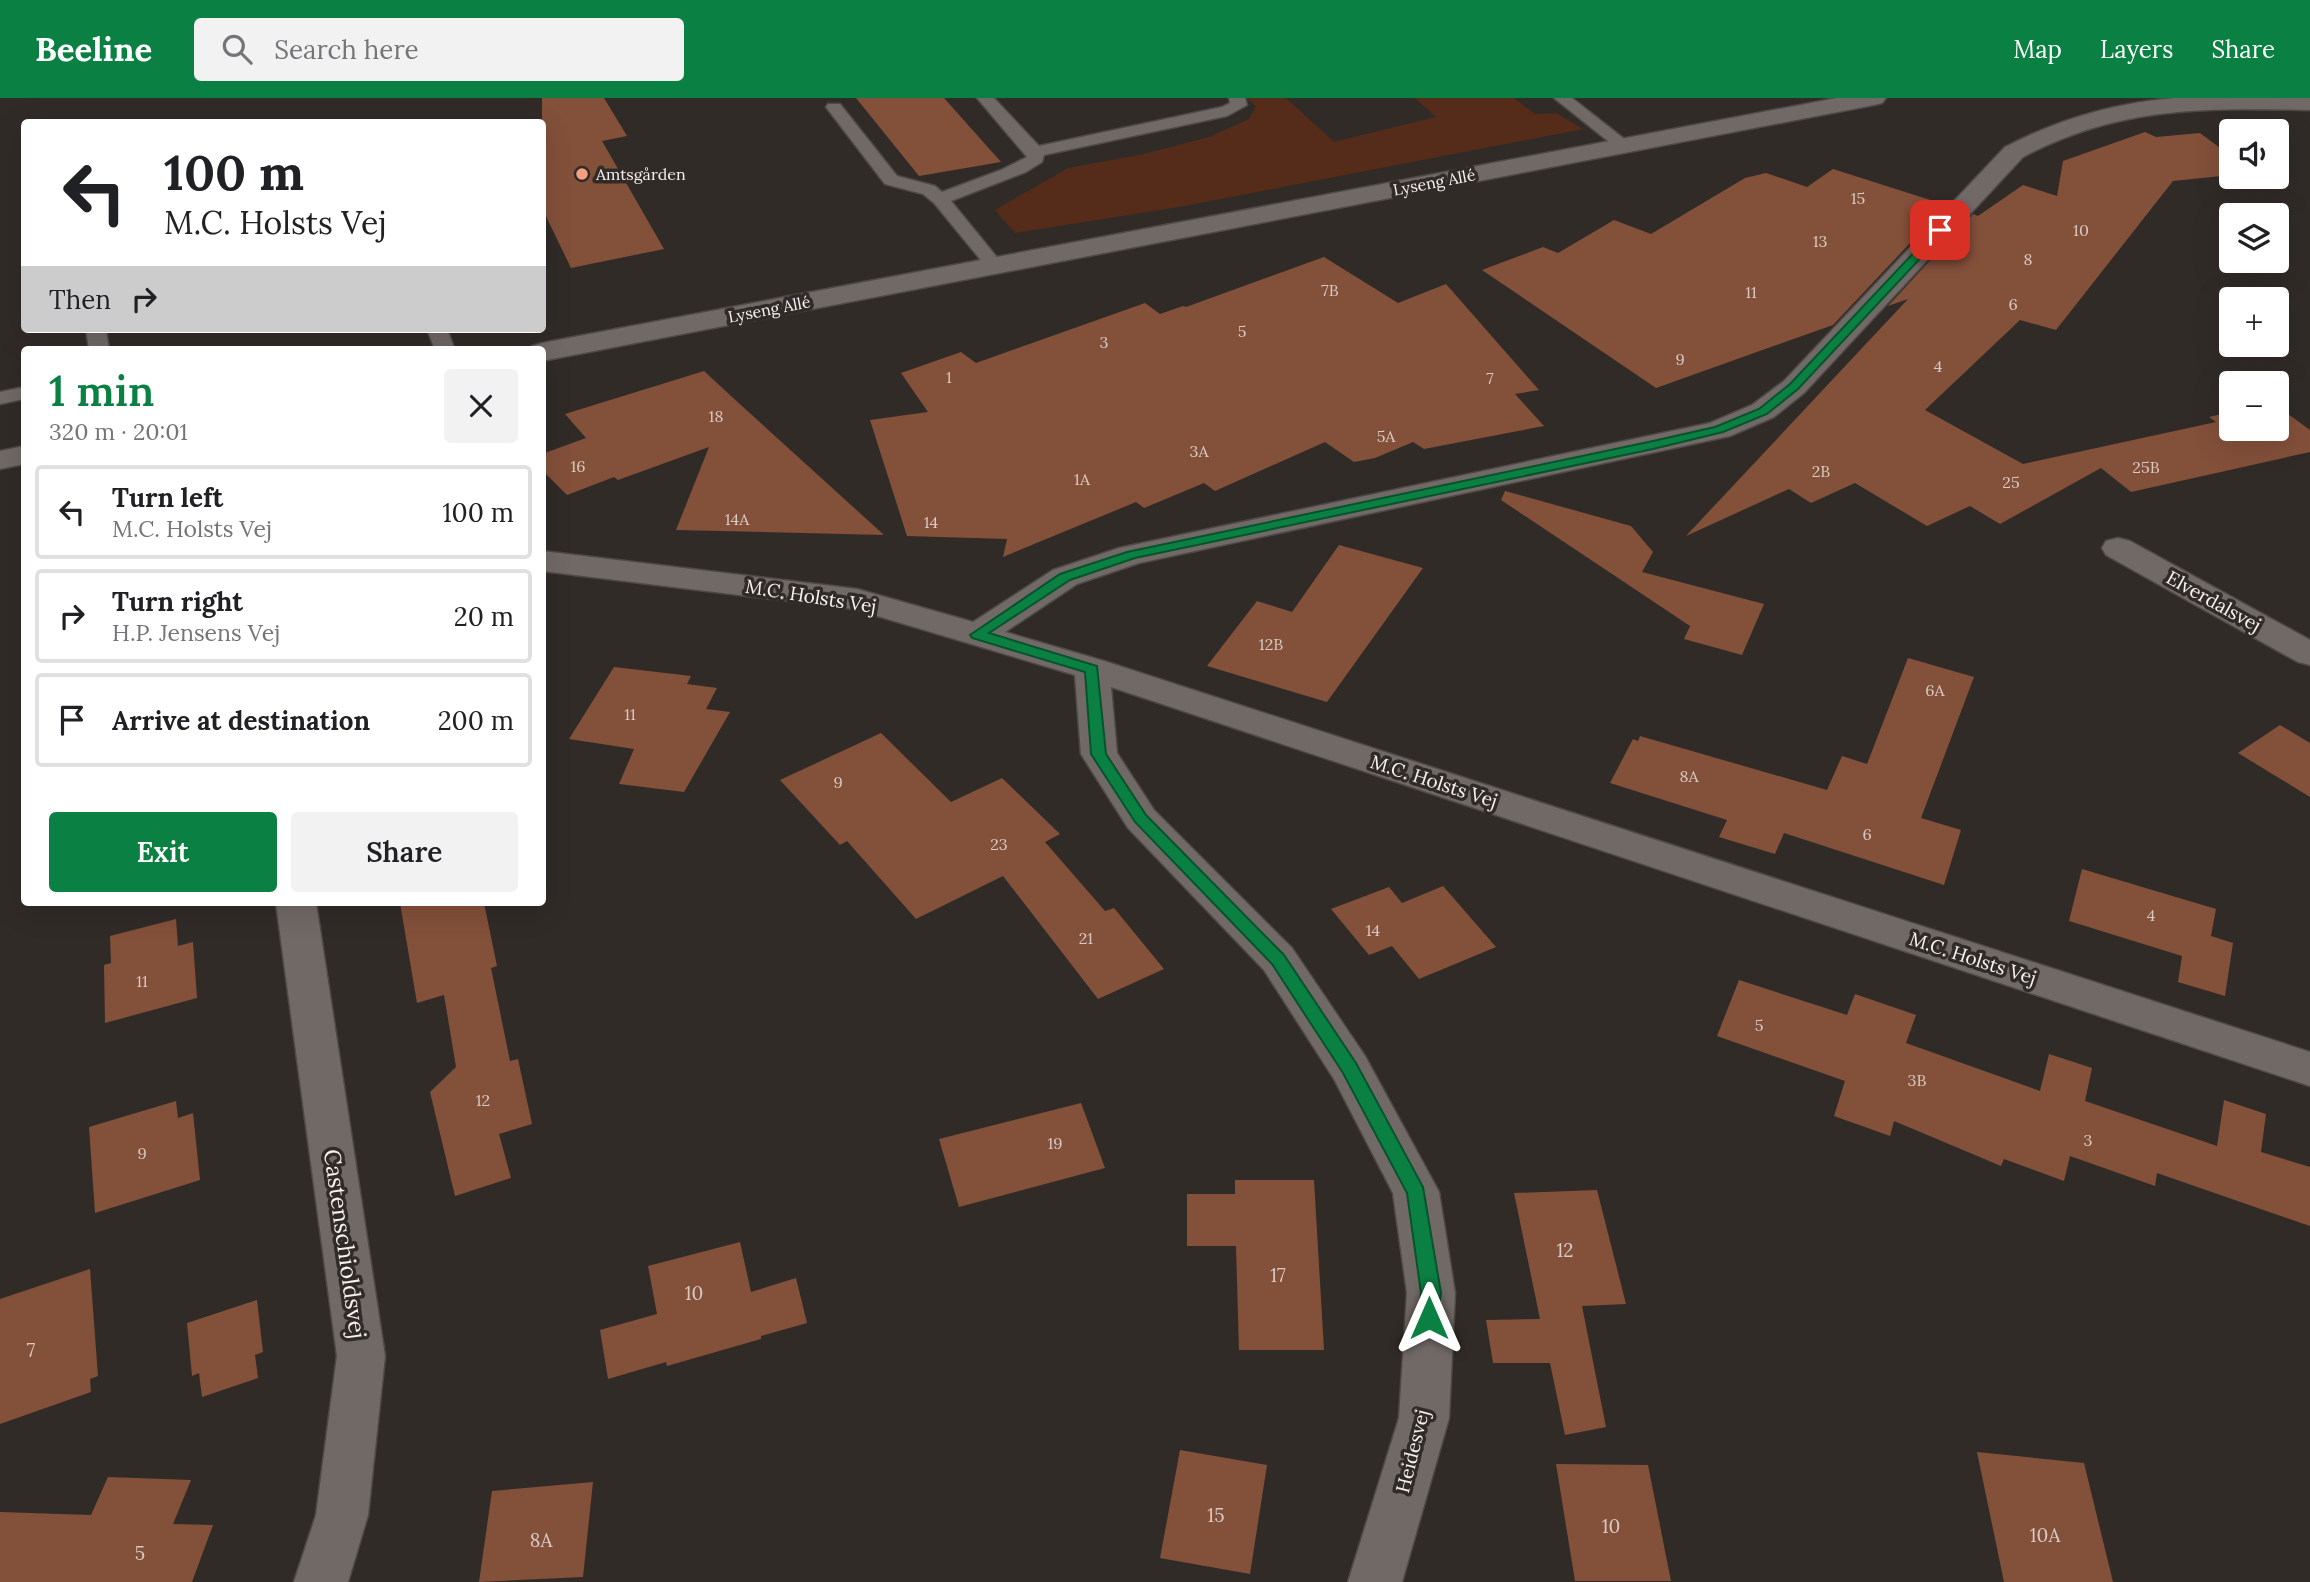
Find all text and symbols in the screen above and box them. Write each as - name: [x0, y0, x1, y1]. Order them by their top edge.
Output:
- search box: [194, 18, 684, 81]
- text: Beeline: [35, 28, 152, 70]
- icon: search: [218, 30, 256, 68]
- text: Search here: [274, 33, 419, 66]
- text: Map: [2013, 34, 2062, 65]
- text: Layers: [2100, 34, 2173, 65]
- text: Share: [2211, 34, 2275, 65]
- map controls: [2219, 119, 2289, 441]
- button: sound: [2219, 119, 2289, 189]
- text: 100 m: [164, 141, 304, 203]
- icon: left: [49, 147, 140, 238]
- place label: Amtsgården: [595, 164, 686, 184]
- street label: Lyseng Allé: [1391, 164, 1477, 200]
- marker: Amtsgården: [574, 166, 590, 182]
- house number: 15: [1851, 188, 1865, 208]
- pin: [1910, 200, 1970, 260]
- text: M.C. Holsts Vej: [164, 202, 387, 243]
- button: layers: [2219, 203, 2289, 273]
- icon: arrive: [1921, 211, 1959, 249]
- house number: 10: [2073, 220, 2089, 240]
- house number: 13: [1813, 231, 1827, 251]
- house number: 8: [2024, 249, 2033, 269]
- icon: right: [125, 280, 163, 318]
- house number: 7B: [1321, 280, 1339, 300]
- house number: 11: [1745, 282, 1757, 302]
- text: Then: [49, 283, 111, 316]
- button: +: [2219, 287, 2289, 357]
- street label: Lyseng Allé: [726, 291, 812, 327]
- house number: 6: [2008, 294, 2018, 314]
- house number: 5: [1238, 321, 1246, 341]
- house number: 3: [1100, 332, 1109, 352]
- house number: 9: [1675, 349, 1685, 369]
- house number: 4: [1934, 356, 1943, 376]
- text: 1 min: [49, 364, 154, 418]
- house number: 1: [946, 367, 952, 387]
- house number: 7: [1486, 368, 1494, 388]
- button: close: [444, 369, 518, 443]
- button: −: [2219, 371, 2289, 441]
- house number: 18: [709, 406, 723, 426]
- text: 320 m · 20:01: [49, 417, 188, 446]
- house number: 5A: [1377, 426, 1396, 446]
- house number: 3A: [1190, 441, 1209, 461]
- house number: 16: [570, 456, 586, 476]
- house number: 25B: [2132, 457, 2160, 477]
- house number: 2B: [1812, 461, 1830, 481]
- house number: 1A: [1074, 469, 1091, 489]
- house number: 25: [2002, 472, 2020, 492]
- text: Turn left: [112, 481, 223, 514]
- icon: left: [53, 493, 91, 531]
- text: 100 m: [442, 496, 514, 529]
- house number: 14A: [725, 509, 750, 529]
- house number: 14: [924, 512, 939, 532]
- text: M.C. Holsts Vej: [112, 514, 272, 543]
- street label: Elverdalsvej: [2162, 565, 2266, 637]
- street label: M.C. Holsts Vej: [744, 574, 878, 618]
- text: Turn right: [112, 585, 243, 618]
- icon: right: [53, 597, 91, 635]
- text: 20 m: [454, 600, 514, 633]
- text: H.P. Jensens Vej: [112, 618, 280, 647]
- house number: 12B: [1259, 634, 1283, 654]
- house number: 6A: [1925, 680, 1946, 700]
- icon: arrive: [53, 701, 91, 739]
- text: Arrive at destination: [112, 704, 370, 737]
- text: 200 m: [438, 704, 514, 737]
- house number: 11: [624, 704, 636, 724]
- street label: M.C. Holsts Vej: [1367, 749, 1501, 813]
- house number: 8A: [1679, 766, 1699, 786]
- house number: 9: [833, 772, 843, 792]
- button: Exit: [49, 812, 277, 892]
- button: Share: [291, 812, 518, 892]
- house number: 6: [1862, 824, 1872, 844]
- house number: 23: [990, 834, 1008, 854]
- house number: 4: [2147, 905, 2156, 925]
- house number: 14: [1366, 920, 1381, 940]
- street label: M.C. Holsts Vej: [1906, 926, 2040, 990]
- house number: 21: [1079, 928, 1093, 948]
- house number: 11: [136, 971, 148, 991]
- house number: 5: [1755, 1015, 1763, 1035]
- house number: 3B: [1908, 1070, 1926, 1090]
- house number: 12: [476, 1090, 490, 1110]
- house number: 3: [2084, 1130, 2093, 1150]
- house number: 19: [1047, 1133, 1063, 1153]
- house number: 9: [137, 1143, 147, 1163]
- street label: Castenschioldsvej: [318, 1147, 373, 1341]
- house number: 12: [1556, 1238, 1574, 1262]
- house number: 17: [1270, 1263, 1286, 1287]
- house number: 10: [685, 1281, 703, 1305]
- position arrow: [1392, 1281, 1466, 1355]
- house number: 7: [27, 1338, 36, 1362]
- street label: Heidesvej: [1390, 1407, 1434, 1495]
- house number: 15: [1207, 1503, 1225, 1527]
- house number: 10: [1602, 1514, 1620, 1538]
- house number: 10A: [2030, 1523, 2061, 1547]
- house number: 8A: [530, 1528, 553, 1552]
- house number: 5: [135, 1541, 145, 1565]

